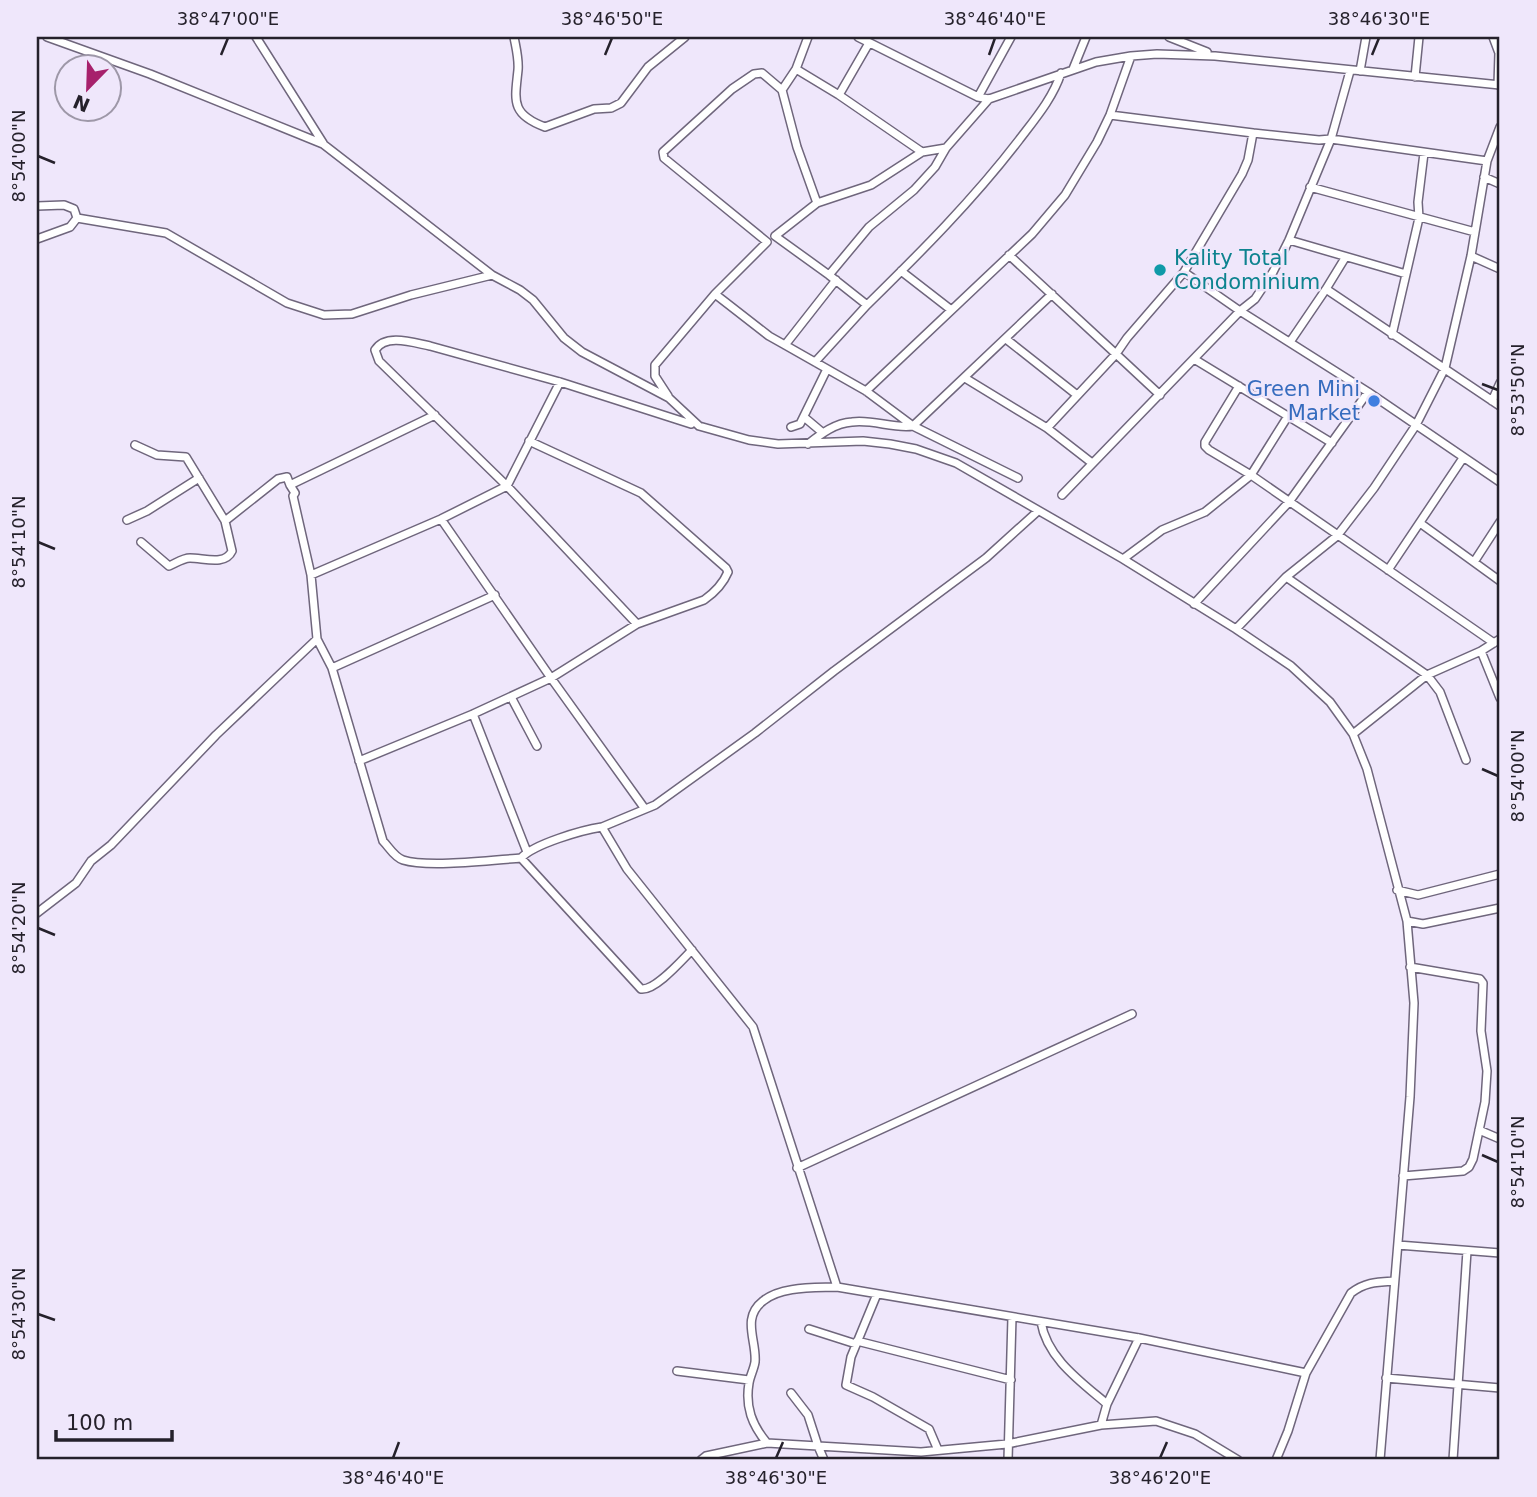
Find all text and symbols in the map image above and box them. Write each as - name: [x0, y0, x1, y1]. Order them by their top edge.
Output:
- text: 38°47'00"E: [177, 8, 279, 29]
- text: 38°46'50"E: [561, 8, 663, 29]
- text: 38°46'40"E: [944, 8, 1046, 29]
- text: 38°46'30"E: [1328, 8, 1430, 29]
- north arrow: [52, 52, 122, 122]
- text: N: [70, 90, 93, 117]
- text: 8°54'00"N: [8, 110, 29, 202]
- place label: Kality Total Condominium: [1174, 246, 1320, 294]
- marker: Kality Total Condominium: [1152, 262, 1168, 278]
- text: 8°53'50"N: [1507, 344, 1528, 436]
- place label: Green Mini Market: [1247, 377, 1360, 425]
- marker: Green Mini Market: [1366, 393, 1382, 409]
- text: 8°54'10"N: [8, 496, 29, 588]
- text: 8°54'00"N: [1507, 730, 1528, 822]
- text: 8°54'20"N: [8, 882, 29, 974]
- text: 8°54'10"N: [1507, 1116, 1528, 1208]
- text: 8°54'30"N: [8, 1268, 29, 1360]
- scale bar: [56, 1399, 172, 1443]
- text: 100 m: [66, 1411, 133, 1435]
- text: 38°46'40"E: [342, 1467, 444, 1488]
- text: 38°46'30"E: [725, 1467, 827, 1488]
- text: 38°46'20"E: [1109, 1467, 1211, 1488]

